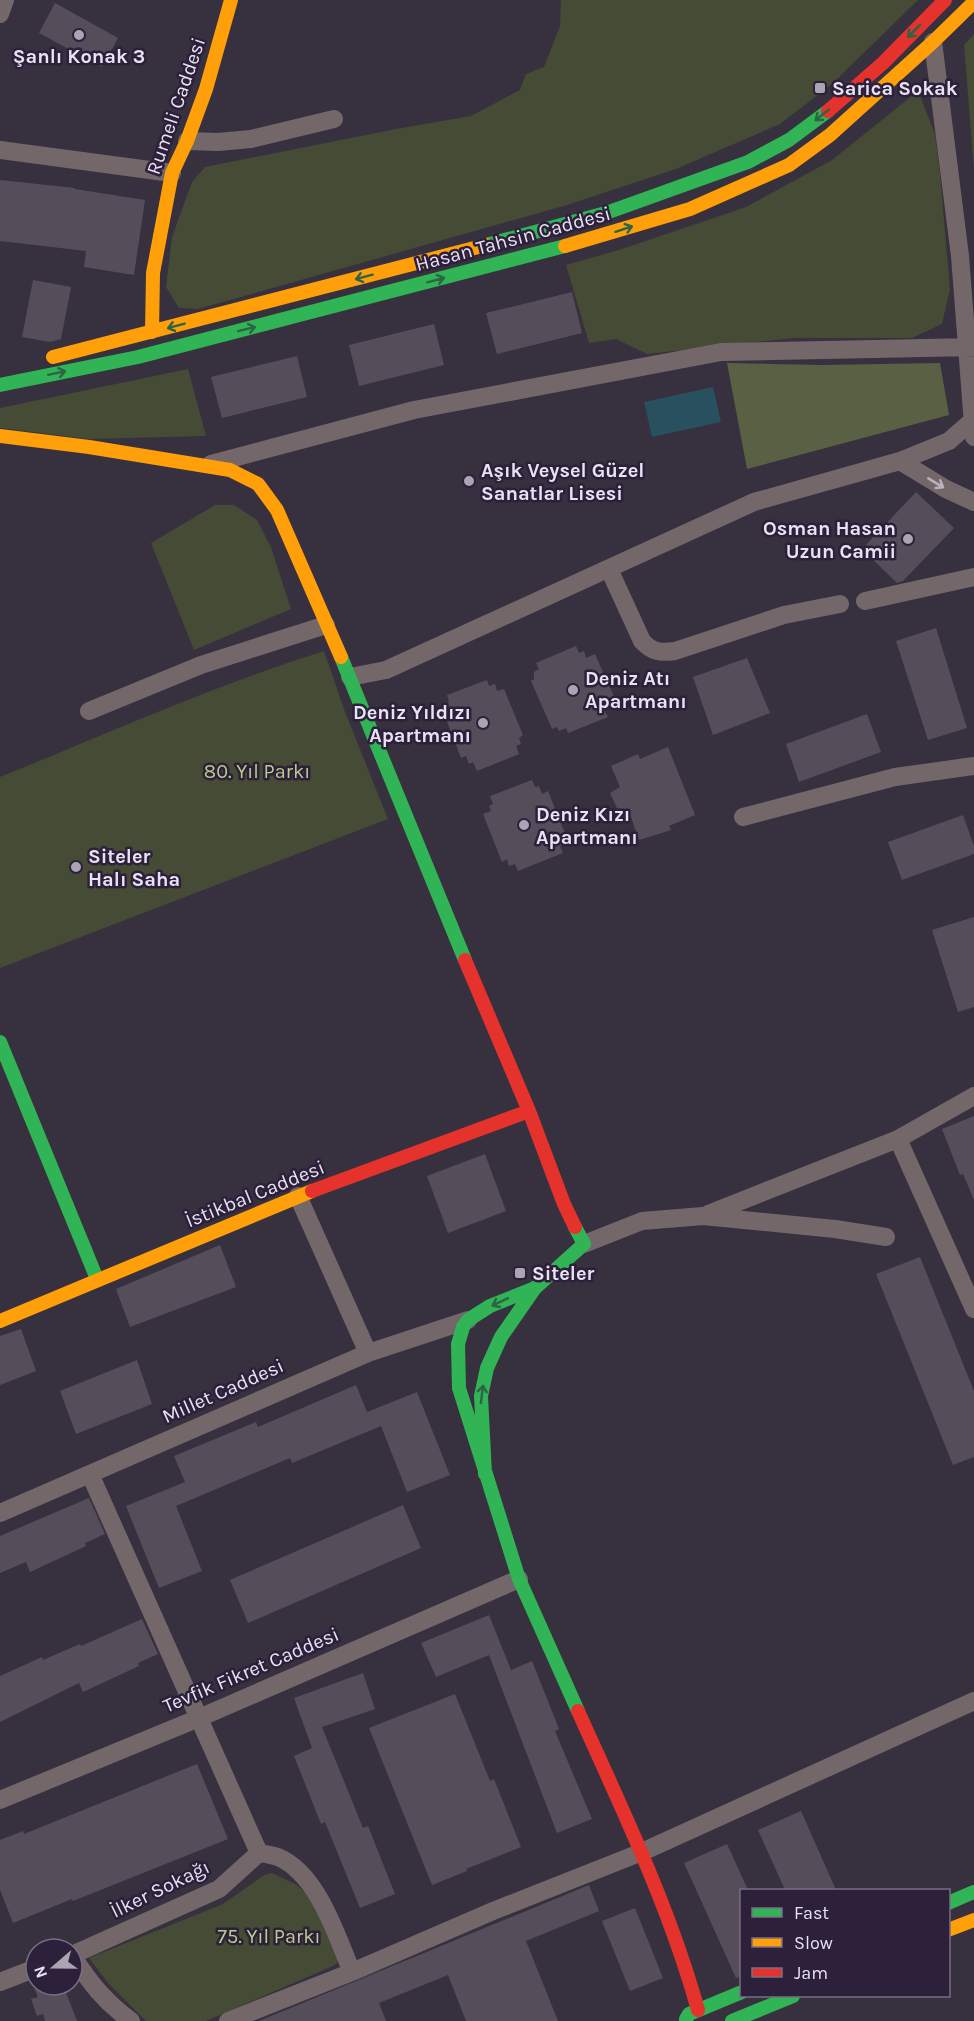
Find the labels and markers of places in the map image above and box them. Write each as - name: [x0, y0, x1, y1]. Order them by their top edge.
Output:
- marker: Şanlı Konak 3: [72, 28, 86, 42]
- place label: Şanlı Konak 3: [13, 45, 145, 68]
- place label: Sarica Sokak: [832, 77, 958, 100]
- marker: Sarica Sokak: [813, 81, 827, 95]
- place label: Aşık Veysel Güzel Sanatlar Lisesi: [481, 459, 644, 505]
- marker: Aşık Veysel Güzel Sanatlar Lisesi: [462, 474, 476, 488]
- place label: Osman Hasan Uzun Camii: [763, 517, 896, 563]
- marker: Osman Hasan Uzun Camii: [901, 532, 915, 546]
- place label: Deniz Atı Apartmanı: [585, 667, 687, 713]
- marker: Deniz Atı Apartmanı: [566, 683, 580, 697]
- place label: Deniz Yıldızı Apartmanı: [353, 701, 471, 747]
- marker: Deniz Yıldızı Apartmanı: [476, 716, 490, 730]
- place label: Deniz Kızı Apartmanı: [536, 803, 638, 849]
- marker: Deniz Kızı Apartmanı: [517, 818, 531, 832]
- place label: Siteler Halı Saha: [88, 845, 180, 891]
- marker: Siteler Halı Saha: [69, 860, 83, 874]
- place label: Siteler: [532, 1262, 594, 1285]
- marker: Siteler: [513, 1266, 527, 1280]

